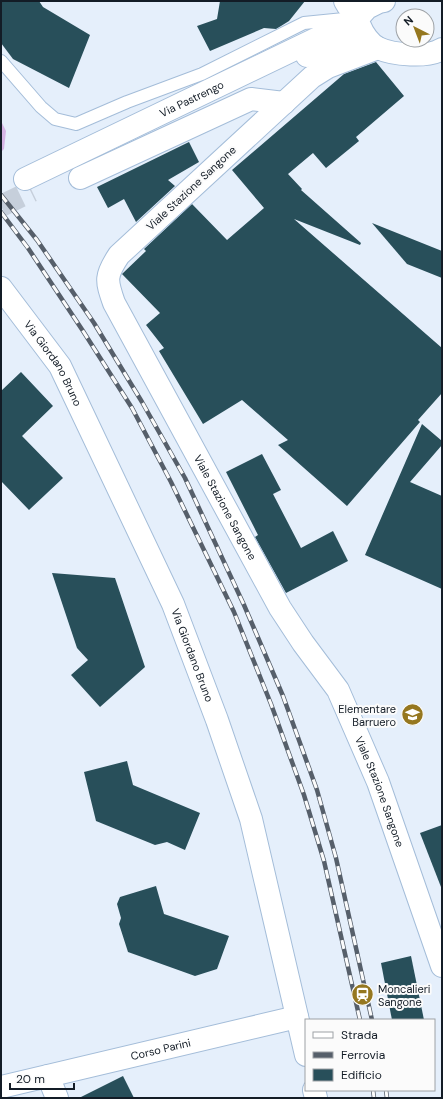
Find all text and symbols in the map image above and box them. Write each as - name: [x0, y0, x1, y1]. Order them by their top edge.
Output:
- north arrow: [395, 8, 435, 48]
- text: N: [401, 13, 416, 28]
- street label: Via Pastrengo: [157, 77, 226, 120]
- street label: Viale Stazione Sangone: [143, 143, 239, 233]
- street label: Via Giordano Bruno: [21, 318, 85, 408]
- street label: Viale Stazione Sangone: [191, 452, 260, 562]
- street label: Via Giordano Bruno: [168, 606, 216, 704]
- place label: Elementare Barruero: [338, 702, 396, 729]
- school or university icon: Elementare Barruero: [399, 702, 425, 728]
- street label: Viale Stazione Sangone: [352, 734, 407, 849]
- station icon: Moncalieri Sangone: [349, 982, 375, 1008]
- place label: Moncalieri Sangone: [378, 982, 430, 1009]
- legend: [305, 1019, 435, 1091]
- text: Strada: [341, 1027, 378, 1043]
- street label: Corso Parini: [129, 1035, 192, 1063]
- text: Ferrovia: [341, 1047, 385, 1063]
- scale bar: [10, 1065, 74, 1091]
- text: Edificio: [341, 1067, 382, 1083]
- text: 20 m: [16, 1071, 45, 1087]

